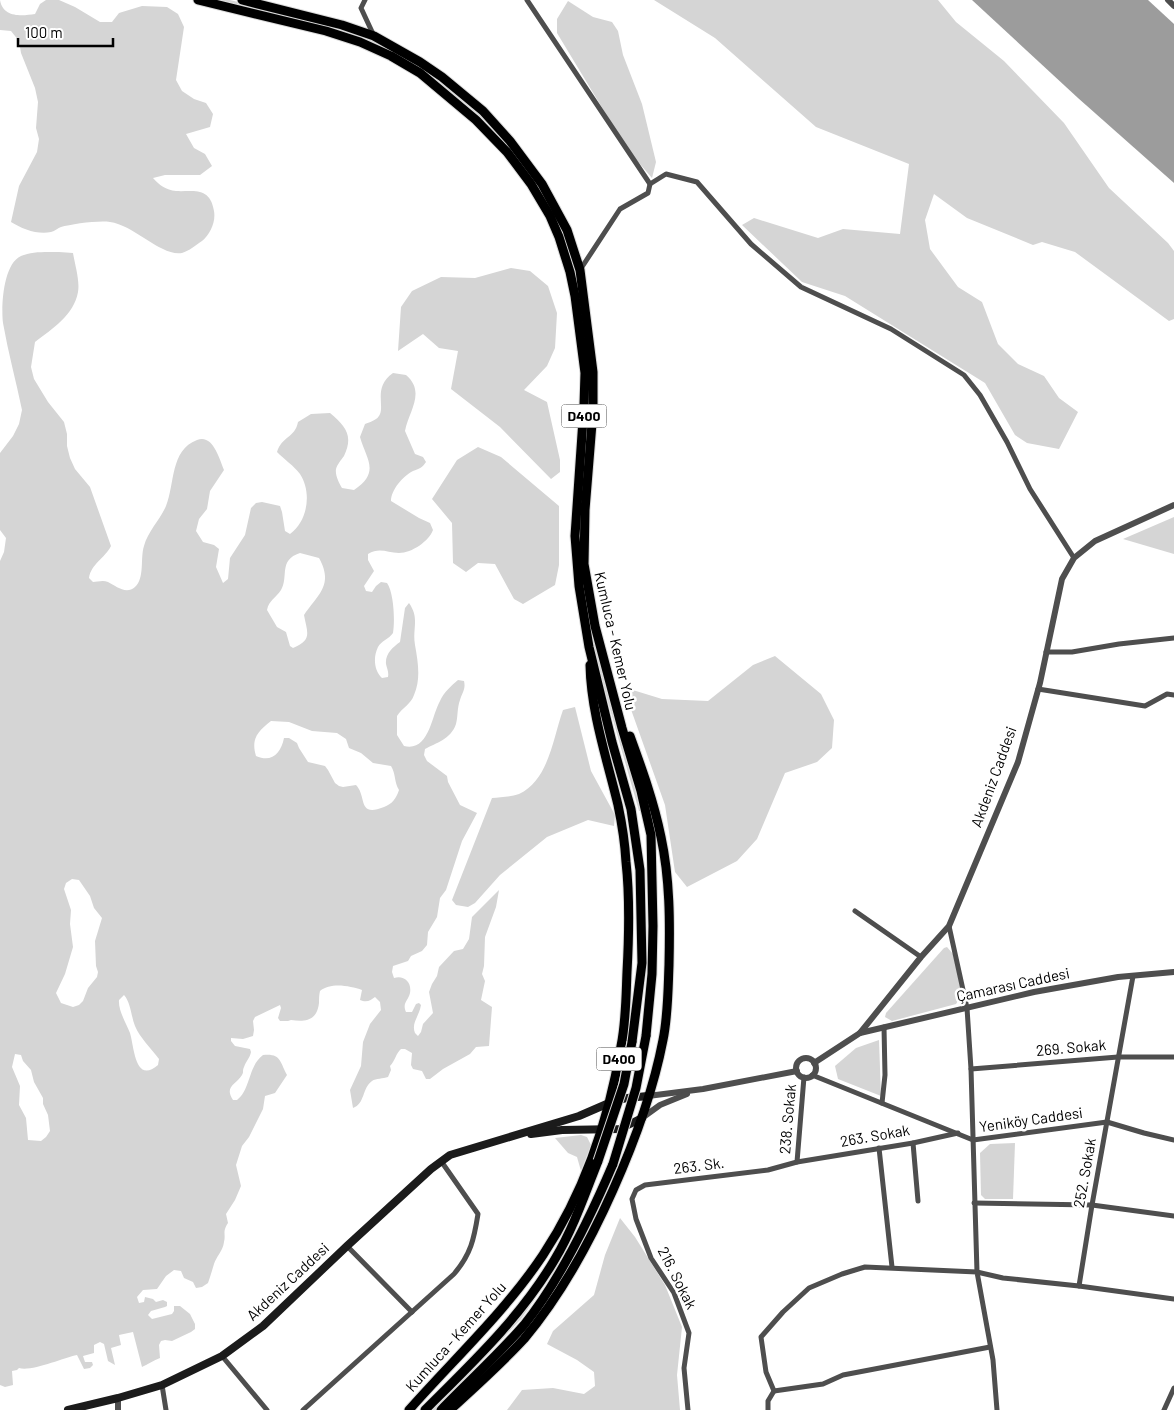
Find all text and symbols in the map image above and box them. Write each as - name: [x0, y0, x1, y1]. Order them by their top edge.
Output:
- scale bar: [18, 15, 112, 47]
- text: 100 m: [25, 23, 63, 41]
- road number: D400: [562, 404, 606, 428]
- street label: Kumluca - Kemer Yolu: [591, 570, 641, 712]
- street label: Akdeniz Caddesi: [966, 724, 1020, 830]
- street label: Çamarası Caddesi: [955, 963, 1071, 1005]
- street label: 269. Sokak: [1035, 1035, 1107, 1059]
- road number: D400: [596, 1048, 642, 1070]
- street label: 238. Sokak: [775, 1083, 799, 1155]
- street label: Yeniköy Caddesi: [978, 1103, 1084, 1135]
- street label: 263. Sokak: [839, 1120, 911, 1150]
- street label: 252. Sokak: [1069, 1136, 1099, 1209]
- street label: 263. Sk.: [672, 1153, 725, 1177]
- street label: Akdeniz Caddesi: [242, 1239, 332, 1324]
- street label: 216. Sokak: [655, 1243, 701, 1312]
- street label: Kumluca - Kemer Yolu: [401, 1278, 509, 1395]

